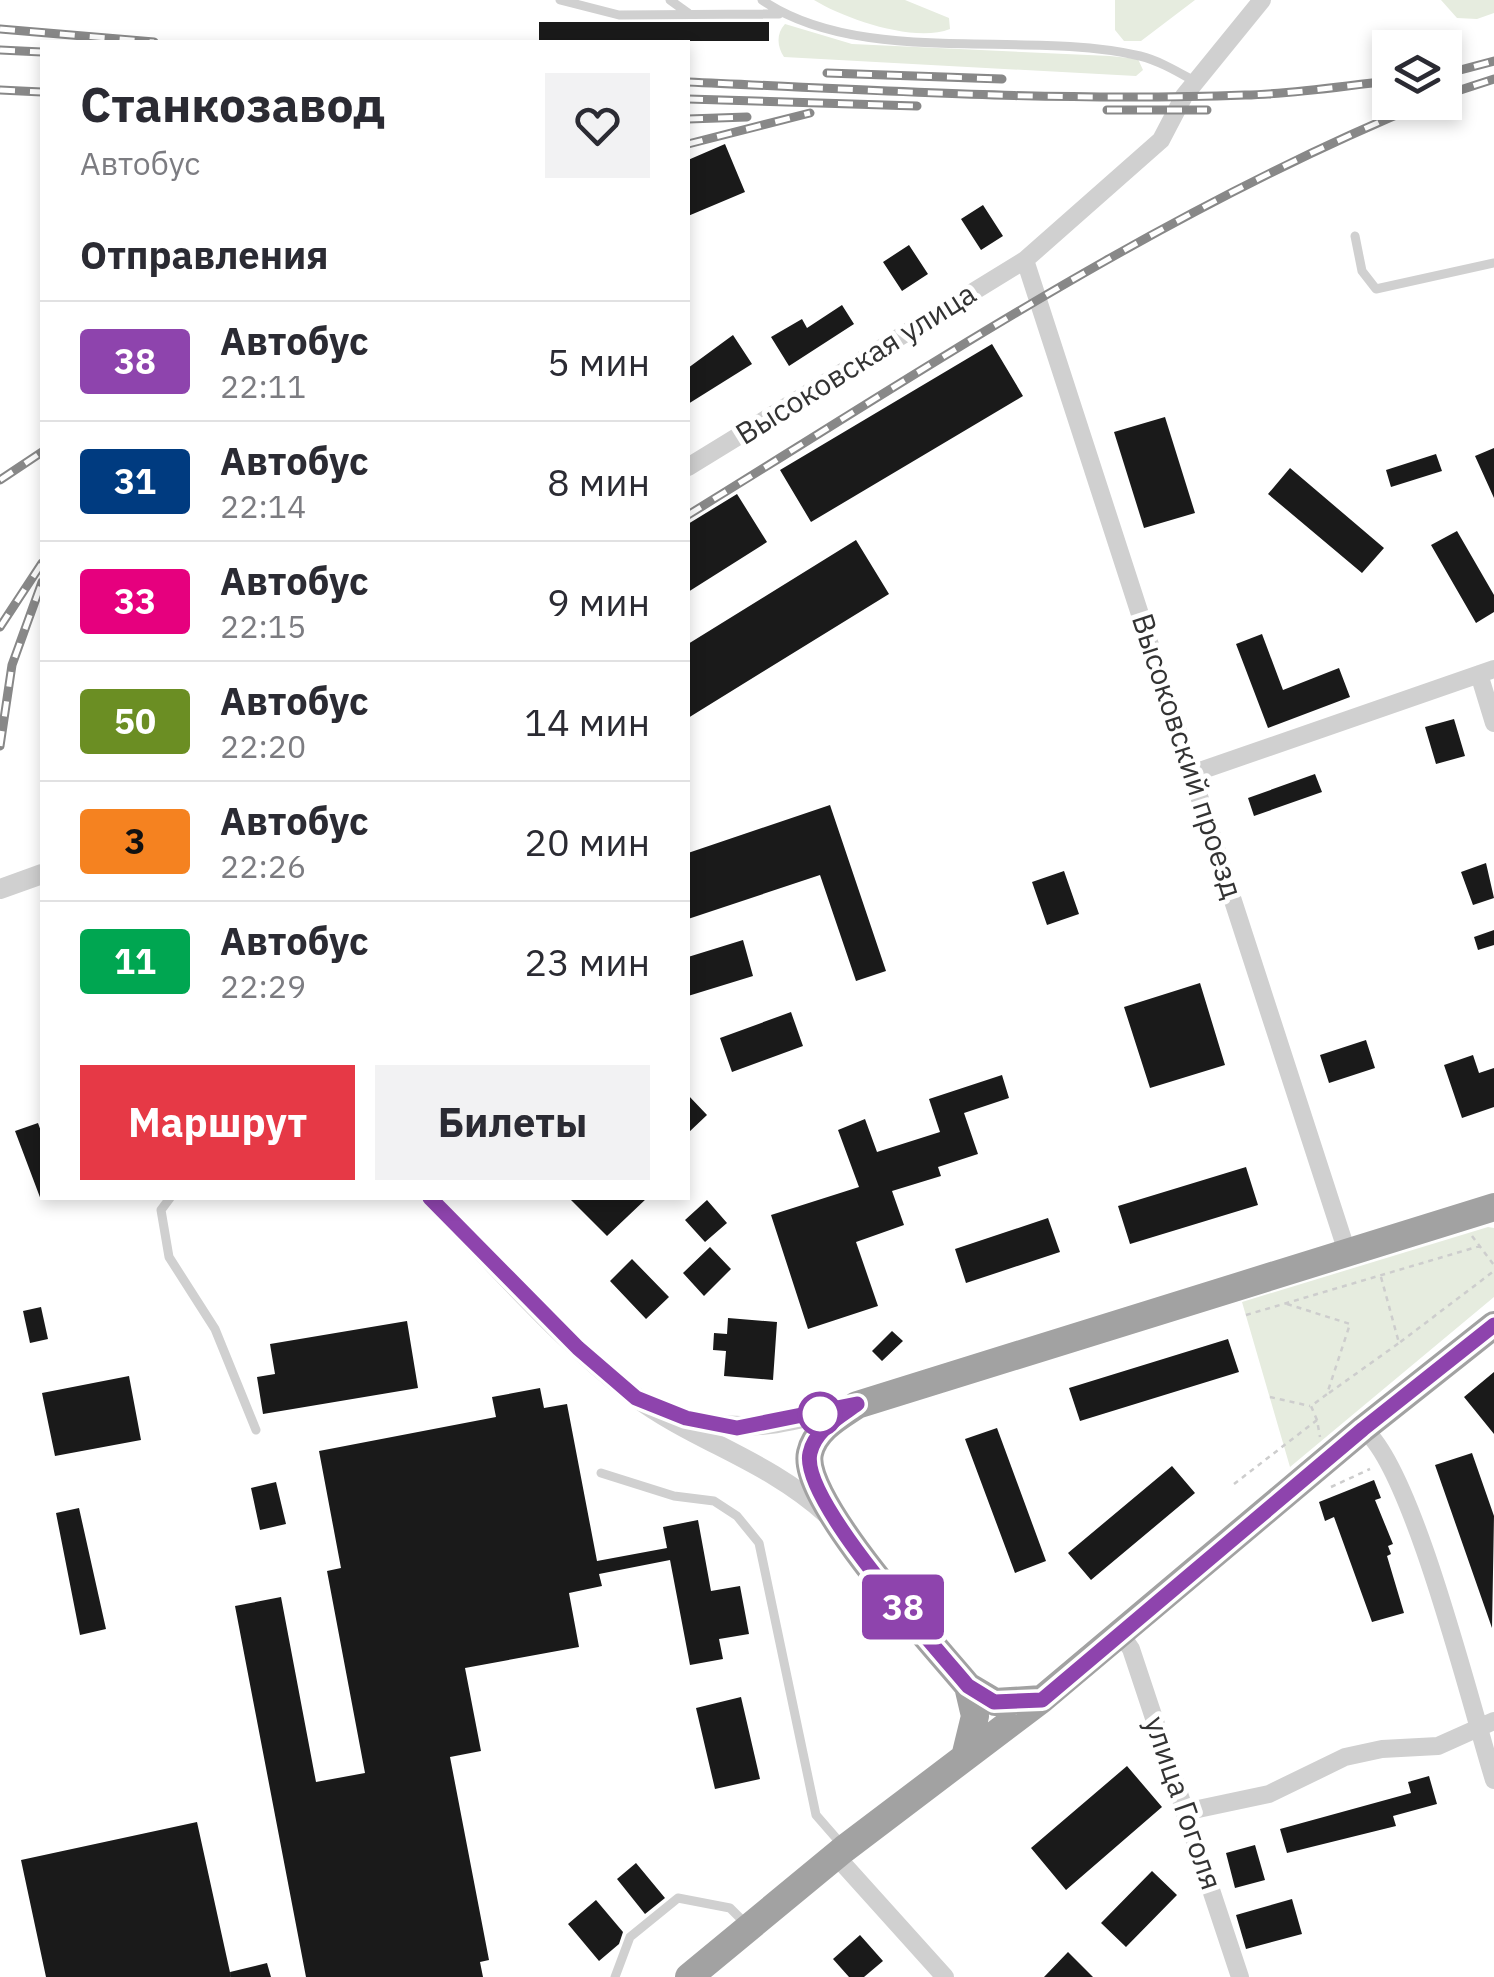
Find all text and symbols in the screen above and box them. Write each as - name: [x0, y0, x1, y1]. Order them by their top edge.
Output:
- map controls: [1372, 30, 1462, 120]
- button: layers: [1372, 30, 1462, 120]
- text: Станкозавод: [80, 73, 385, 135]
- button: heart: [545, 73, 650, 178]
- text: Автобус: [80, 142, 200, 184]
- text: Отправления: [80, 230, 328, 279]
- street label: Высоковская улица: [728, 273, 983, 452]
- text: Автобус: [220, 316, 369, 365]
- text: 5 мин: [547, 337, 650, 386]
- text: 38: [114, 338, 156, 384]
- text: 22:11: [220, 365, 306, 407]
- text: Автобус: [220, 436, 369, 485]
- text: 8 мин: [547, 457, 650, 506]
- text: 31: [114, 458, 156, 504]
- text: 22:14: [220, 485, 306, 527]
- text: Автобус: [220, 556, 369, 605]
- text: 9 мин: [547, 577, 650, 626]
- text: 33: [114, 578, 156, 624]
- text: 22:15: [220, 605, 306, 647]
- street label: Высоковский проезд: [1124, 608, 1253, 903]
- text: Автобус: [220, 676, 369, 725]
- text: 14 мин: [524, 697, 650, 746]
- text: 50: [114, 698, 156, 744]
- text: 22:20: [220, 725, 306, 767]
- text: Автобус: [220, 796, 369, 845]
- text: 20 мин: [524, 817, 650, 866]
- text: 3: [124, 818, 146, 864]
- text: 22:26: [220, 845, 306, 887]
- text: Автобус: [220, 916, 369, 965]
- text: 23 мин: [524, 937, 650, 986]
- text: 11: [114, 938, 156, 984]
- text: 22:29: [220, 965, 306, 1007]
- button: Маршрут: [80, 1065, 355, 1180]
- button: Билеты: [375, 1065, 650, 1180]
- unlabelled marker: [799, 1393, 841, 1435]
- line badge: 38: [858, 1574, 948, 1640]
- text: 38: [882, 1584, 924, 1630]
- street label: улица Гоголя: [1136, 1711, 1232, 1894]

